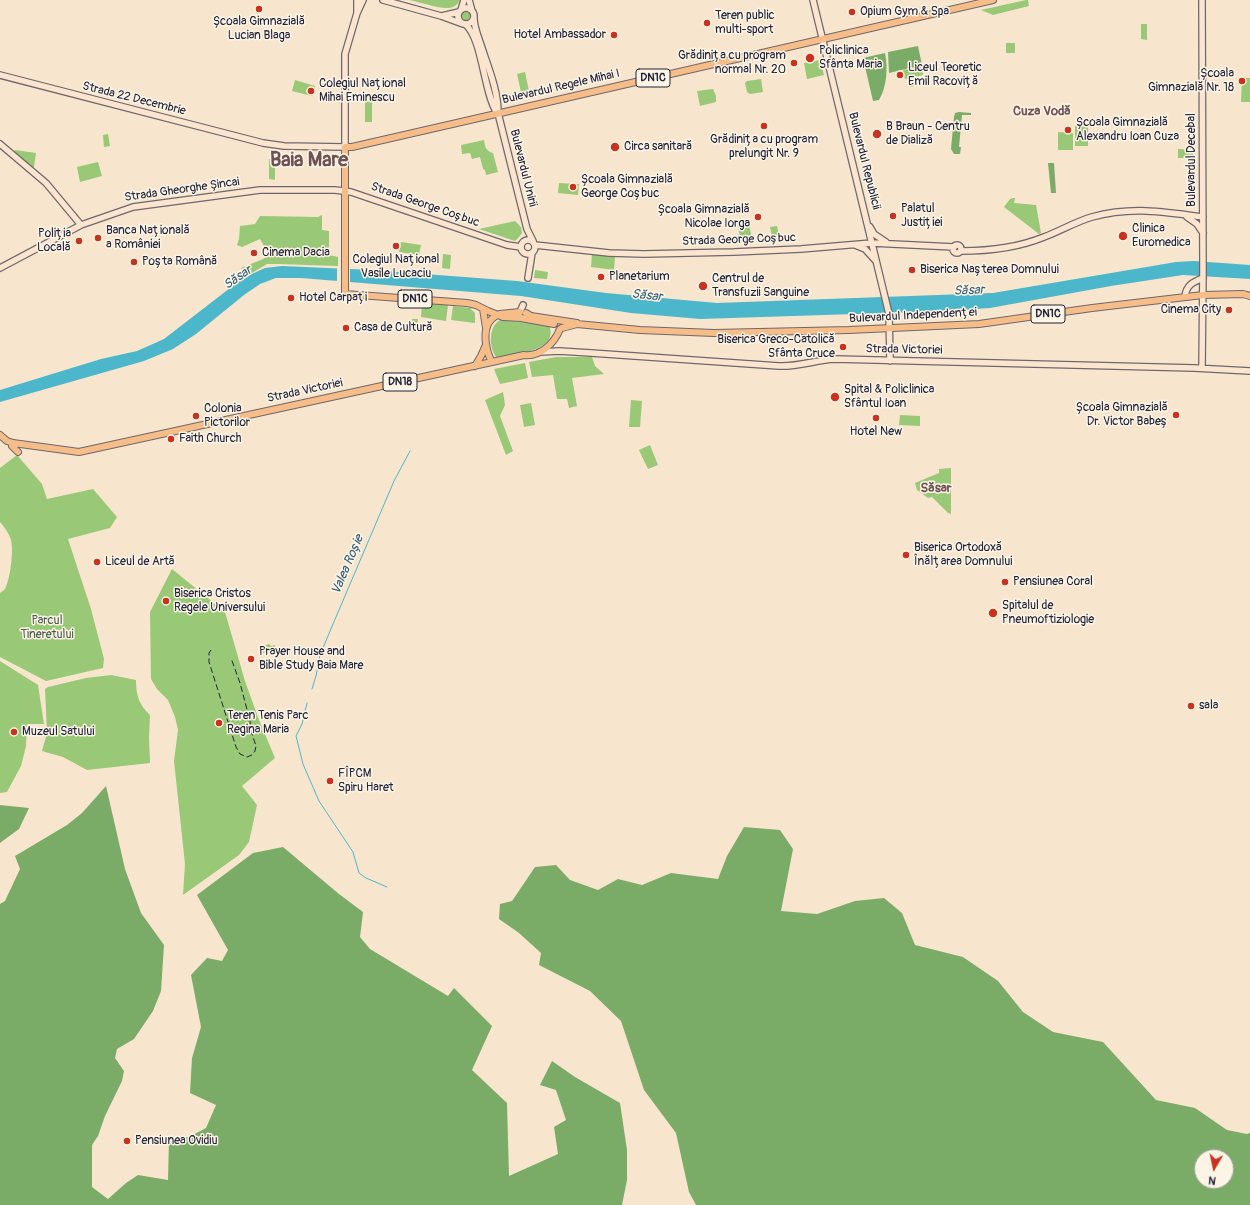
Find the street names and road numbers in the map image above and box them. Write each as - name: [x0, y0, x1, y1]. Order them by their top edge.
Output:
- street label: Bulevardul Regele Mihai I: [501, 66, 621, 108]
- road number: DN1C: [636, 69, 670, 87]
- street label: Strada 22 Decembrie: [81, 79, 187, 119]
- street label: Bulevardul Republicii: [845, 111, 883, 211]
- street label: Bulevardul Decebal: [1185, 113, 1199, 207]
- street label: Bulevardul Unirii: [506, 128, 540, 208]
- street label: Strada Gheorghe Șincai: [124, 175, 240, 205]
- street label: Strada George Coșbuc: [369, 180, 481, 230]
- street label: Strada George Coșbuc: [682, 231, 796, 249]
- road number: DN1C: [398, 290, 432, 308]
- street label: Bulevardul Independenței: [849, 305, 977, 327]
- road number: DN1C: [1031, 305, 1065, 323]
- street label: Strada Victoriei: [865, 342, 943, 358]
- road number: DN18: [383, 373, 417, 391]
- street label: Strada Victoriei: [266, 376, 344, 406]

